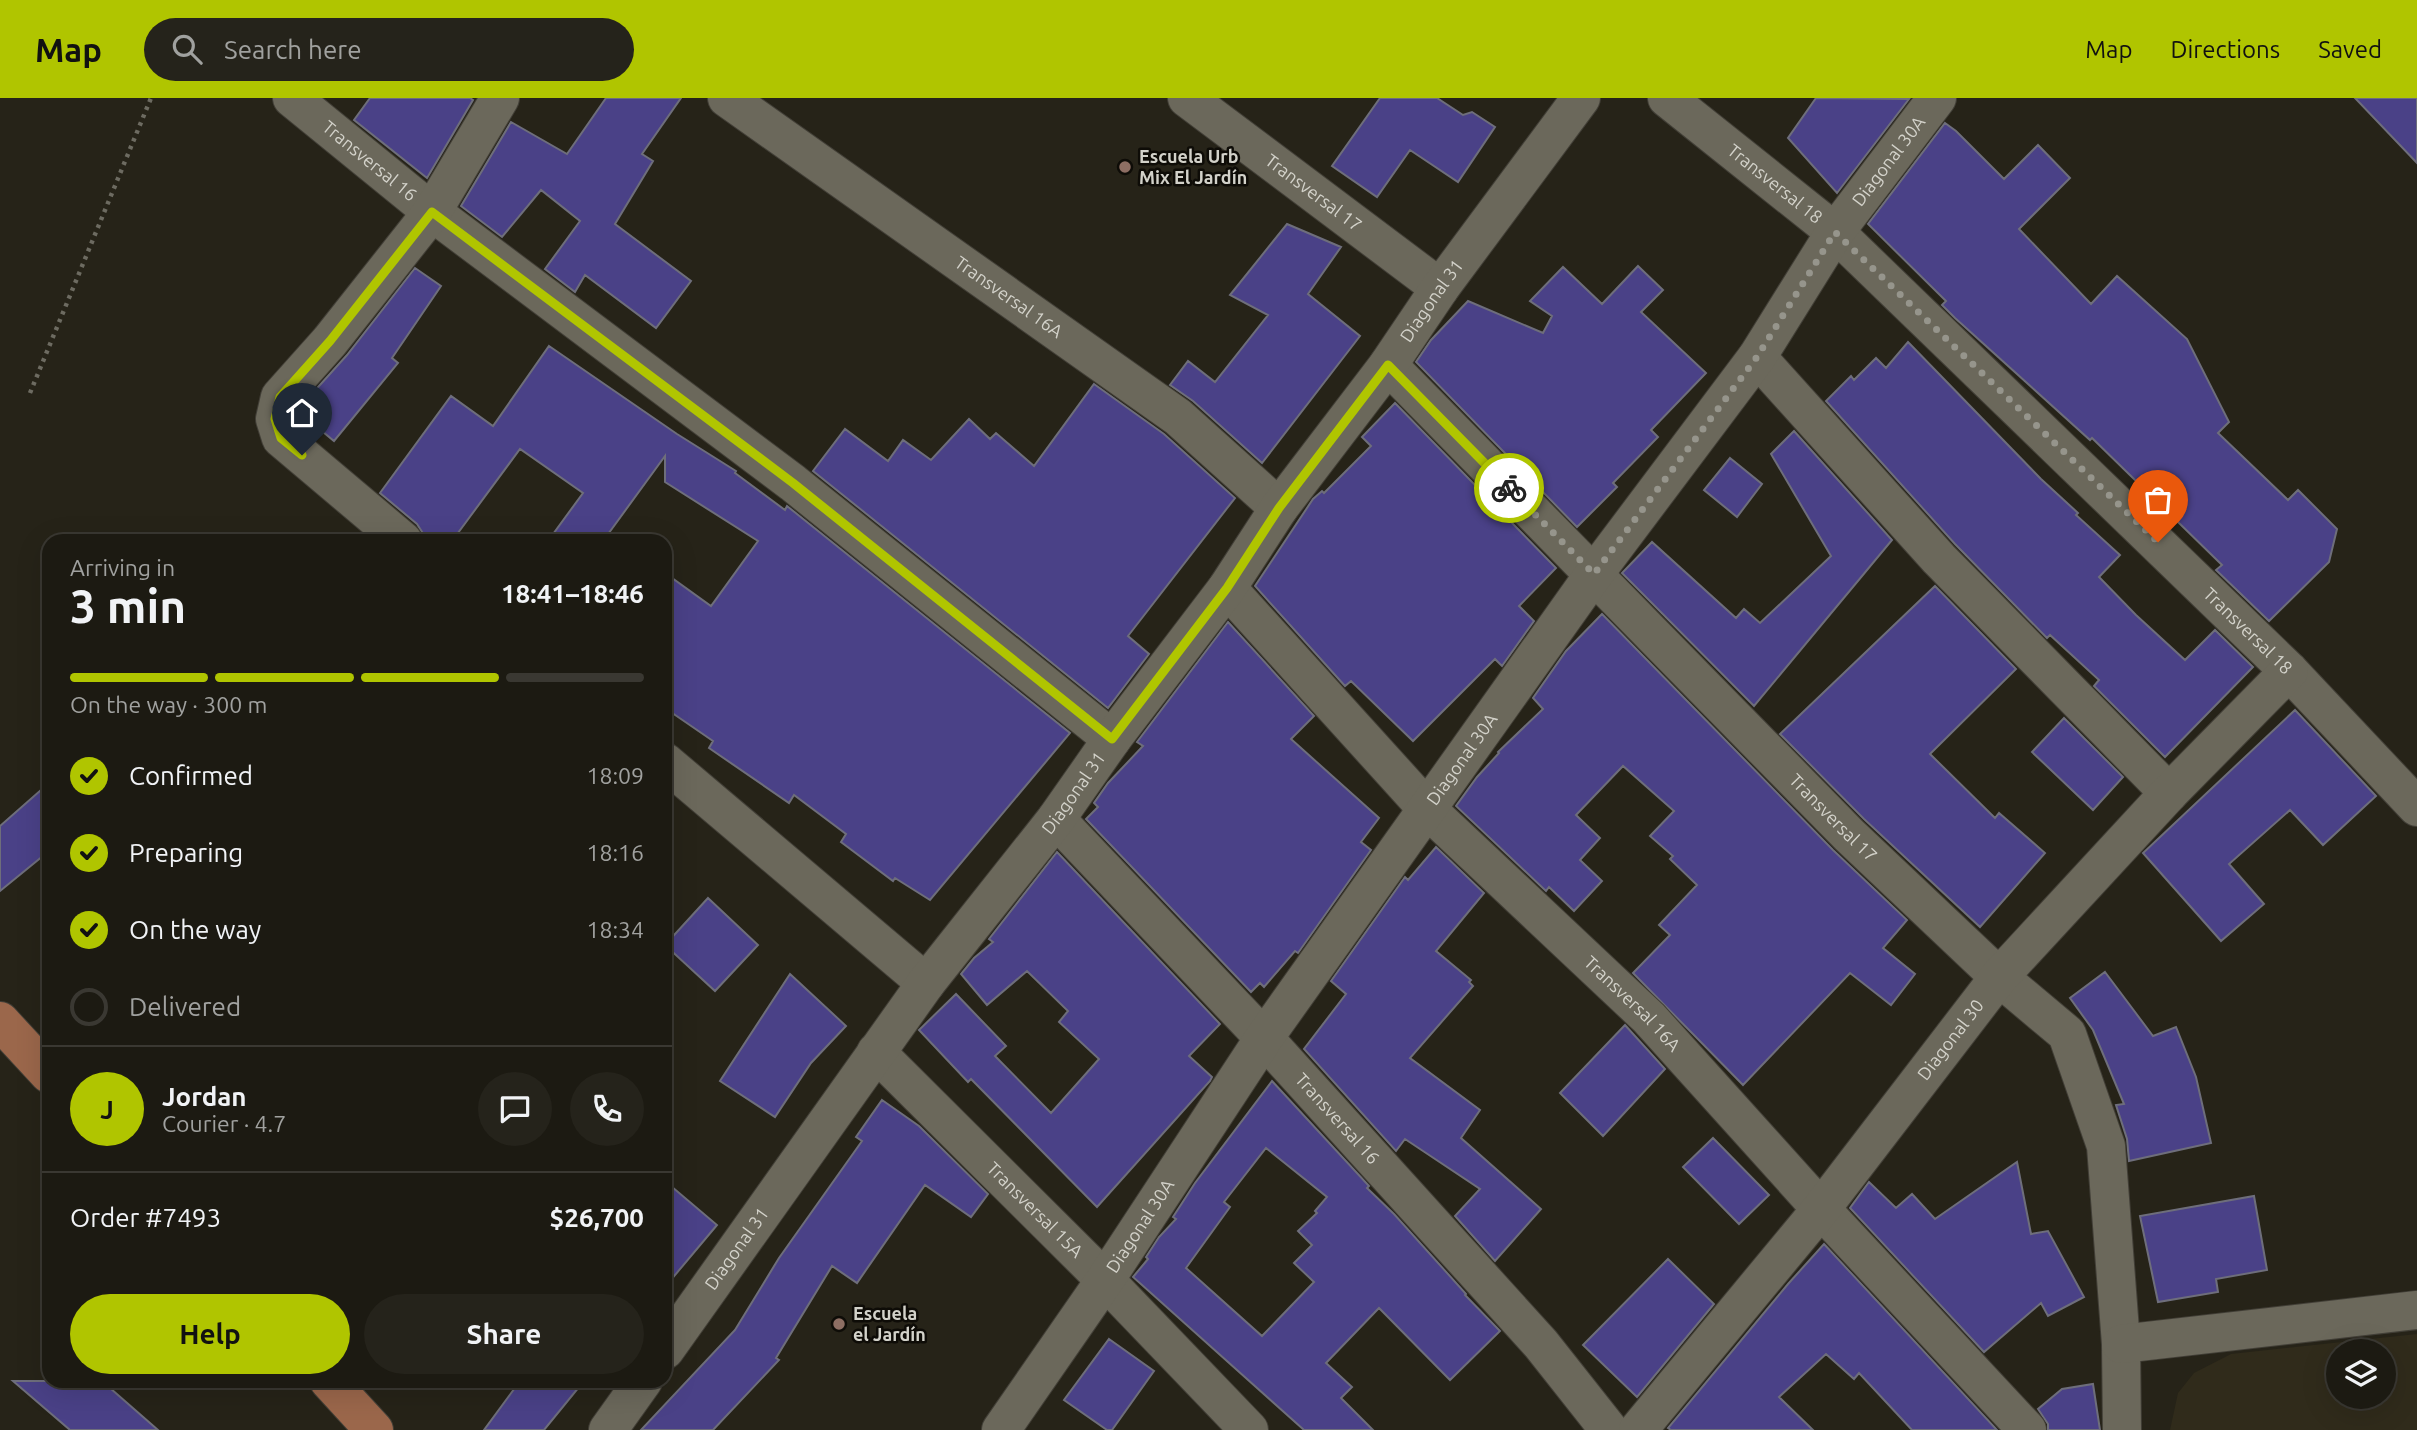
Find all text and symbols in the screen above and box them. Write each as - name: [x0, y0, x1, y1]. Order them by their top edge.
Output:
- search box: [144, 18, 634, 81]
- icon: search: [168, 30, 206, 68]
- text: Map: [35, 31, 102, 68]
- text: Search here: [224, 35, 362, 64]
- text: Map: [2085, 36, 2132, 63]
- text: Directions: [2170, 36, 2280, 63]
- text: Saved: [2318, 36, 2382, 63]
- street label: Diagonal 30A: [1847, 112, 1929, 210]
- street label: Transversal 16: [319, 116, 421, 205]
- street label: Transversal 18: [1724, 139, 1827, 227]
- place label: Escuela Urb Mix El Jardín: [1139, 146, 1247, 187]
- street label: Transversal 17: [1262, 149, 1366, 235]
- marker: Escuela Urb Mix El Jardín: [1117, 159, 1133, 175]
- street label: Transversal 16A: [952, 252, 1067, 341]
- street label: Diagonal 31: [1396, 255, 1467, 345]
- pin: [272, 383, 332, 455]
- icon: home: [283, 394, 321, 432]
- courier: [1474, 453, 1544, 523]
- icon: bike: [1490, 469, 1528, 507]
- pin: [2128, 470, 2188, 542]
- icon: bag: [2139, 481, 2177, 519]
- text: Arriving in: [70, 555, 175, 580]
- text: 18:41–18:46: [501, 579, 644, 608]
- text: 3 min: [70, 580, 186, 632]
- street label: Transversal 18: [2200, 583, 2297, 678]
- text: On the way · 300 m: [70, 692, 267, 717]
- street label: Diagonal 30A: [1422, 709, 1501, 808]
- street label: Diagonal 31: [1037, 748, 1109, 838]
- icon: check: [70, 757, 108, 795]
- text: Confirmed: [129, 761, 253, 790]
- text: 18:09: [586, 763, 644, 788]
- street label: Transversal 17: [1786, 769, 1881, 865]
- icon: check: [70, 834, 108, 872]
- text: Preparing: [129, 838, 243, 867]
- text: 18:16: [586, 840, 644, 865]
- icon: check: [70, 911, 108, 949]
- text: On the way: [129, 915, 261, 944]
- text: 18:34: [586, 917, 644, 942]
- street label: Transversal 16A: [1581, 951, 1685, 1055]
- text: Delivered: [129, 992, 241, 1021]
- street label: Diagonal 30: [1913, 995, 1987, 1083]
- street label: Transversal 16: [1292, 1069, 1384, 1168]
- button: chat: [478, 1072, 552, 1146]
- button: phone: [570, 1072, 644, 1146]
- text: Jordan: [162, 1082, 247, 1111]
- text: J: [100, 1095, 114, 1124]
- text: Courier · 4.7: [162, 1111, 286, 1136]
- street label: Transversal 15A: [983, 1157, 1088, 1261]
- street label: Diagonal 30A: [1102, 1175, 1178, 1276]
- text: Order #7493: [70, 1203, 221, 1232]
- text: $26,700: [550, 1203, 644, 1232]
- street label: Diagonal 31: [700, 1203, 772, 1293]
- button: Help: [70, 1294, 350, 1374]
- button: Share: [364, 1294, 644, 1374]
- place label: Escuela el Jardín: [853, 1303, 926, 1344]
- marker: Escuela el Jardín: [831, 1316, 847, 1332]
- map controls: [2326, 1339, 2396, 1409]
- button: layers: [2326, 1339, 2396, 1409]

